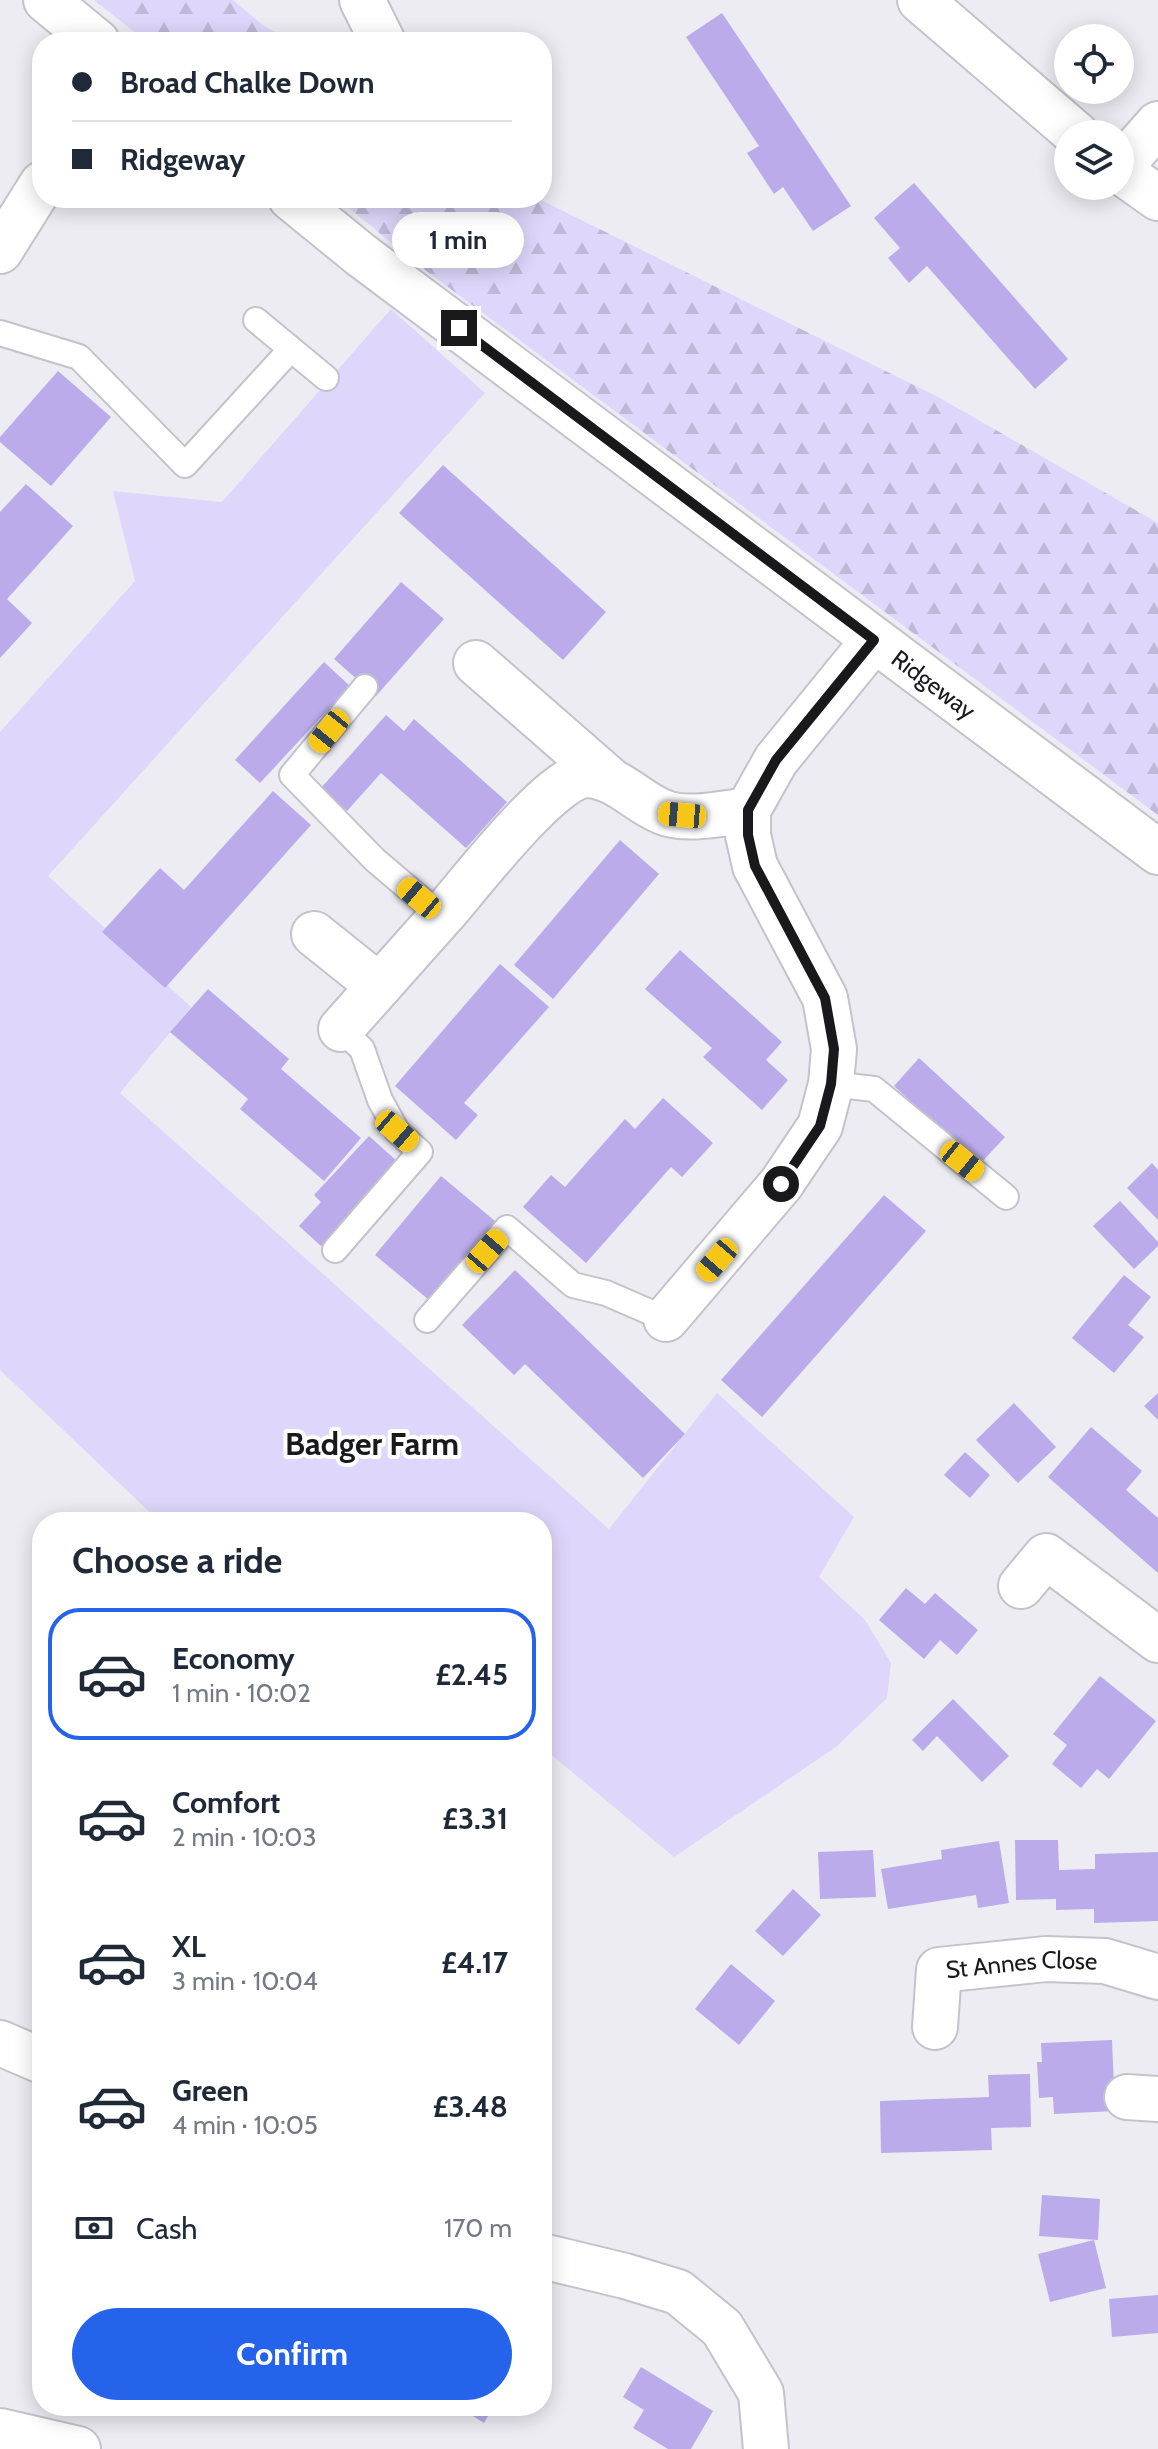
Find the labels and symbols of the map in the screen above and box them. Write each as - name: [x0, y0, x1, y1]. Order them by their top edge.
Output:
- callout: 1 min: [393, 212, 525, 268]
- route end: [441, 310, 477, 346]
- street label: Ridgeway: [886, 643, 982, 725]
- car: [305, 705, 353, 757]
- car: [657, 801, 707, 829]
- car: [393, 873, 445, 923]
- car: [371, 1106, 423, 1156]
- car: [936, 1137, 988, 1185]
- route start: [763, 1166, 799, 1202]
- car: [462, 1225, 512, 1277]
- car: [692, 1234, 742, 1286]
- district label: Badger Farm: [285, 1424, 459, 1463]
- street label: St Annes Close: [944, 1944, 1098, 1984]

